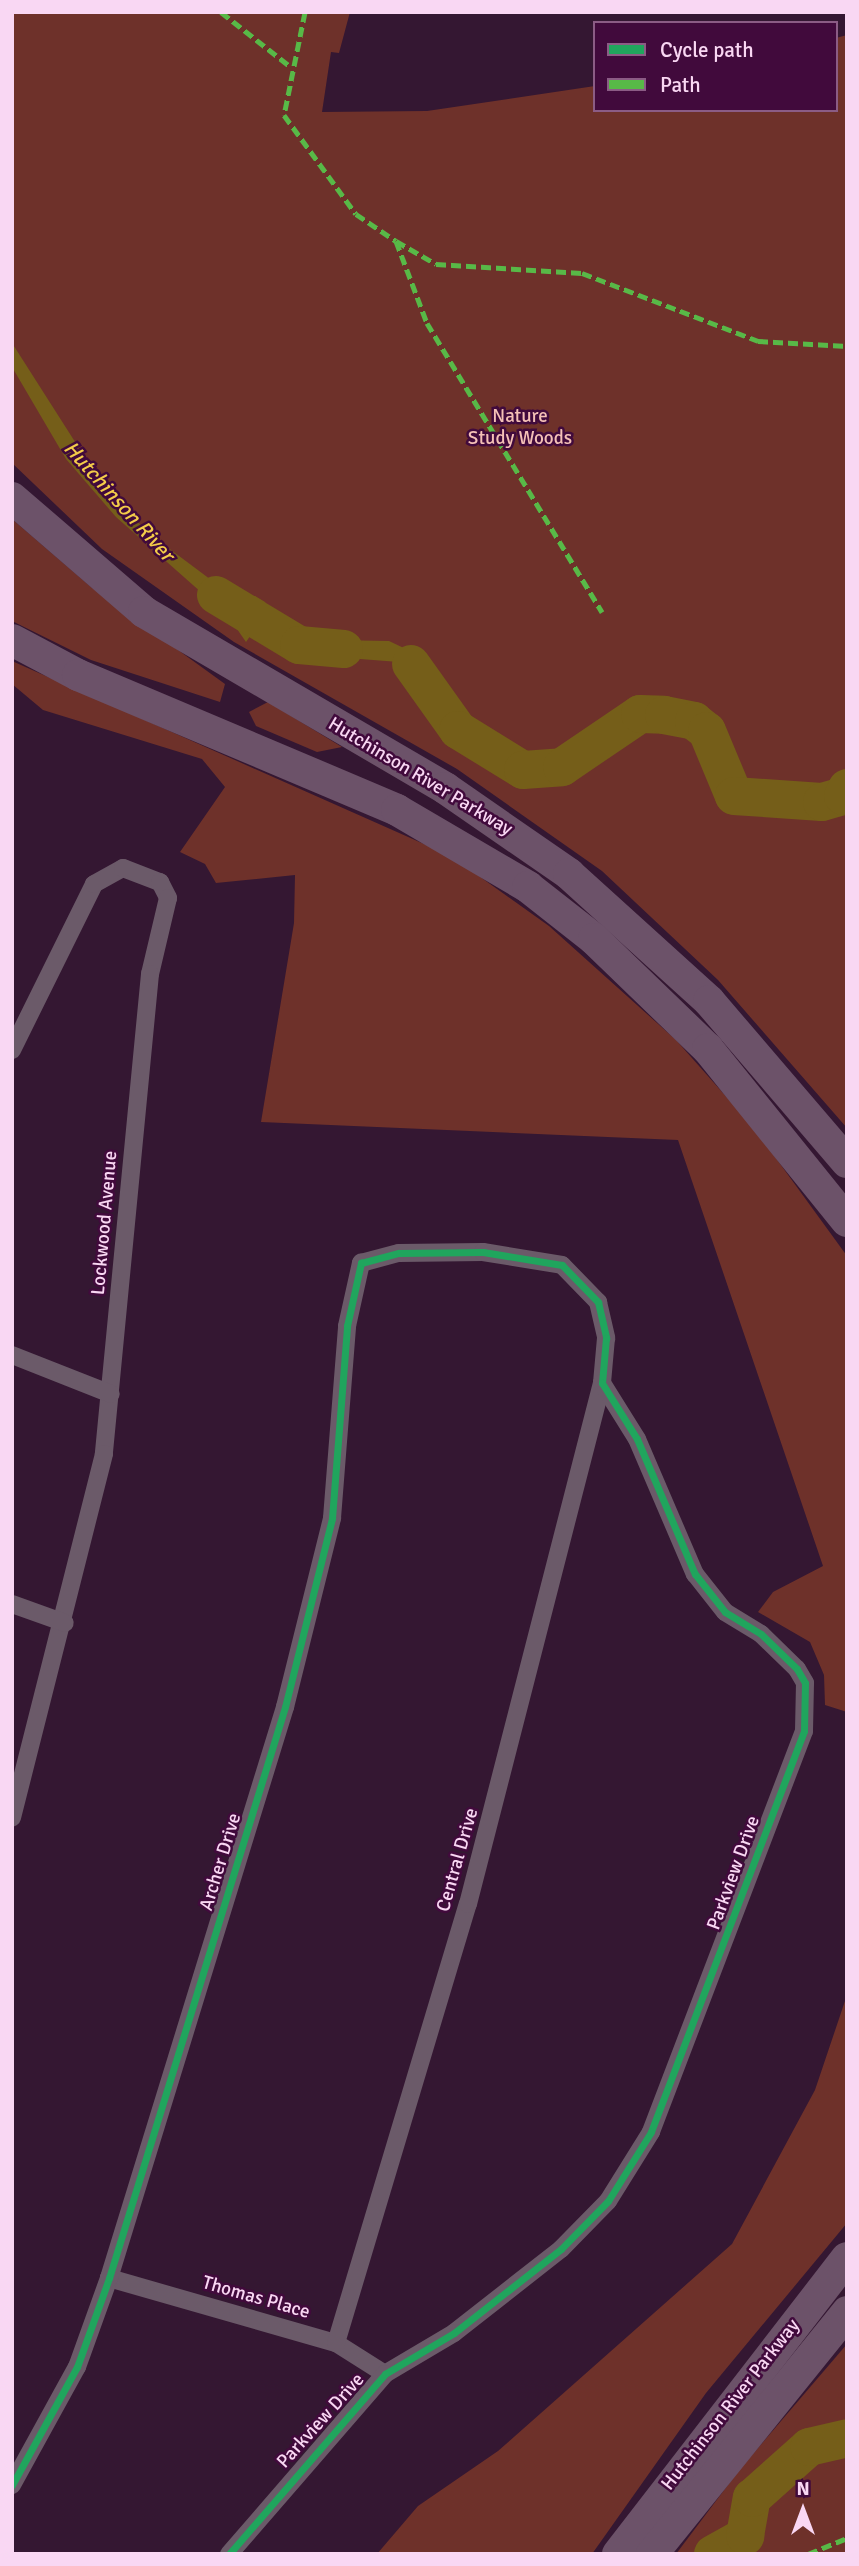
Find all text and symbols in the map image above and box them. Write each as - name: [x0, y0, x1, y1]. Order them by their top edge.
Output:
- legend: [593, 21, 838, 112]
- text: Cycle path: [660, 37, 754, 63]
- text: Path: [660, 72, 701, 98]
- park label: Nature Study Woods: [468, 406, 572, 450]
- water label: Hutchinson River: [58, 436, 180, 566]
- street label: Hutchinson River Parkway: [324, 713, 516, 841]
- street label: Lockwood Avenue: [87, 1150, 123, 1296]
- street label: Central Drive: [432, 1806, 484, 1914]
- street label: Archer Drive: [195, 1811, 247, 1913]
- street label: Parkview Drive: [703, 1813, 765, 1933]
- street label: Thomas Place: [199, 2272, 313, 2324]
- street label: Hutchinson River Parkway: [657, 2315, 805, 2495]
- street label: Parkview Drive: [272, 2369, 370, 2473]
- north arrow: [768, 2475, 838, 2545]
- text: N: [796, 2477, 810, 2501]

